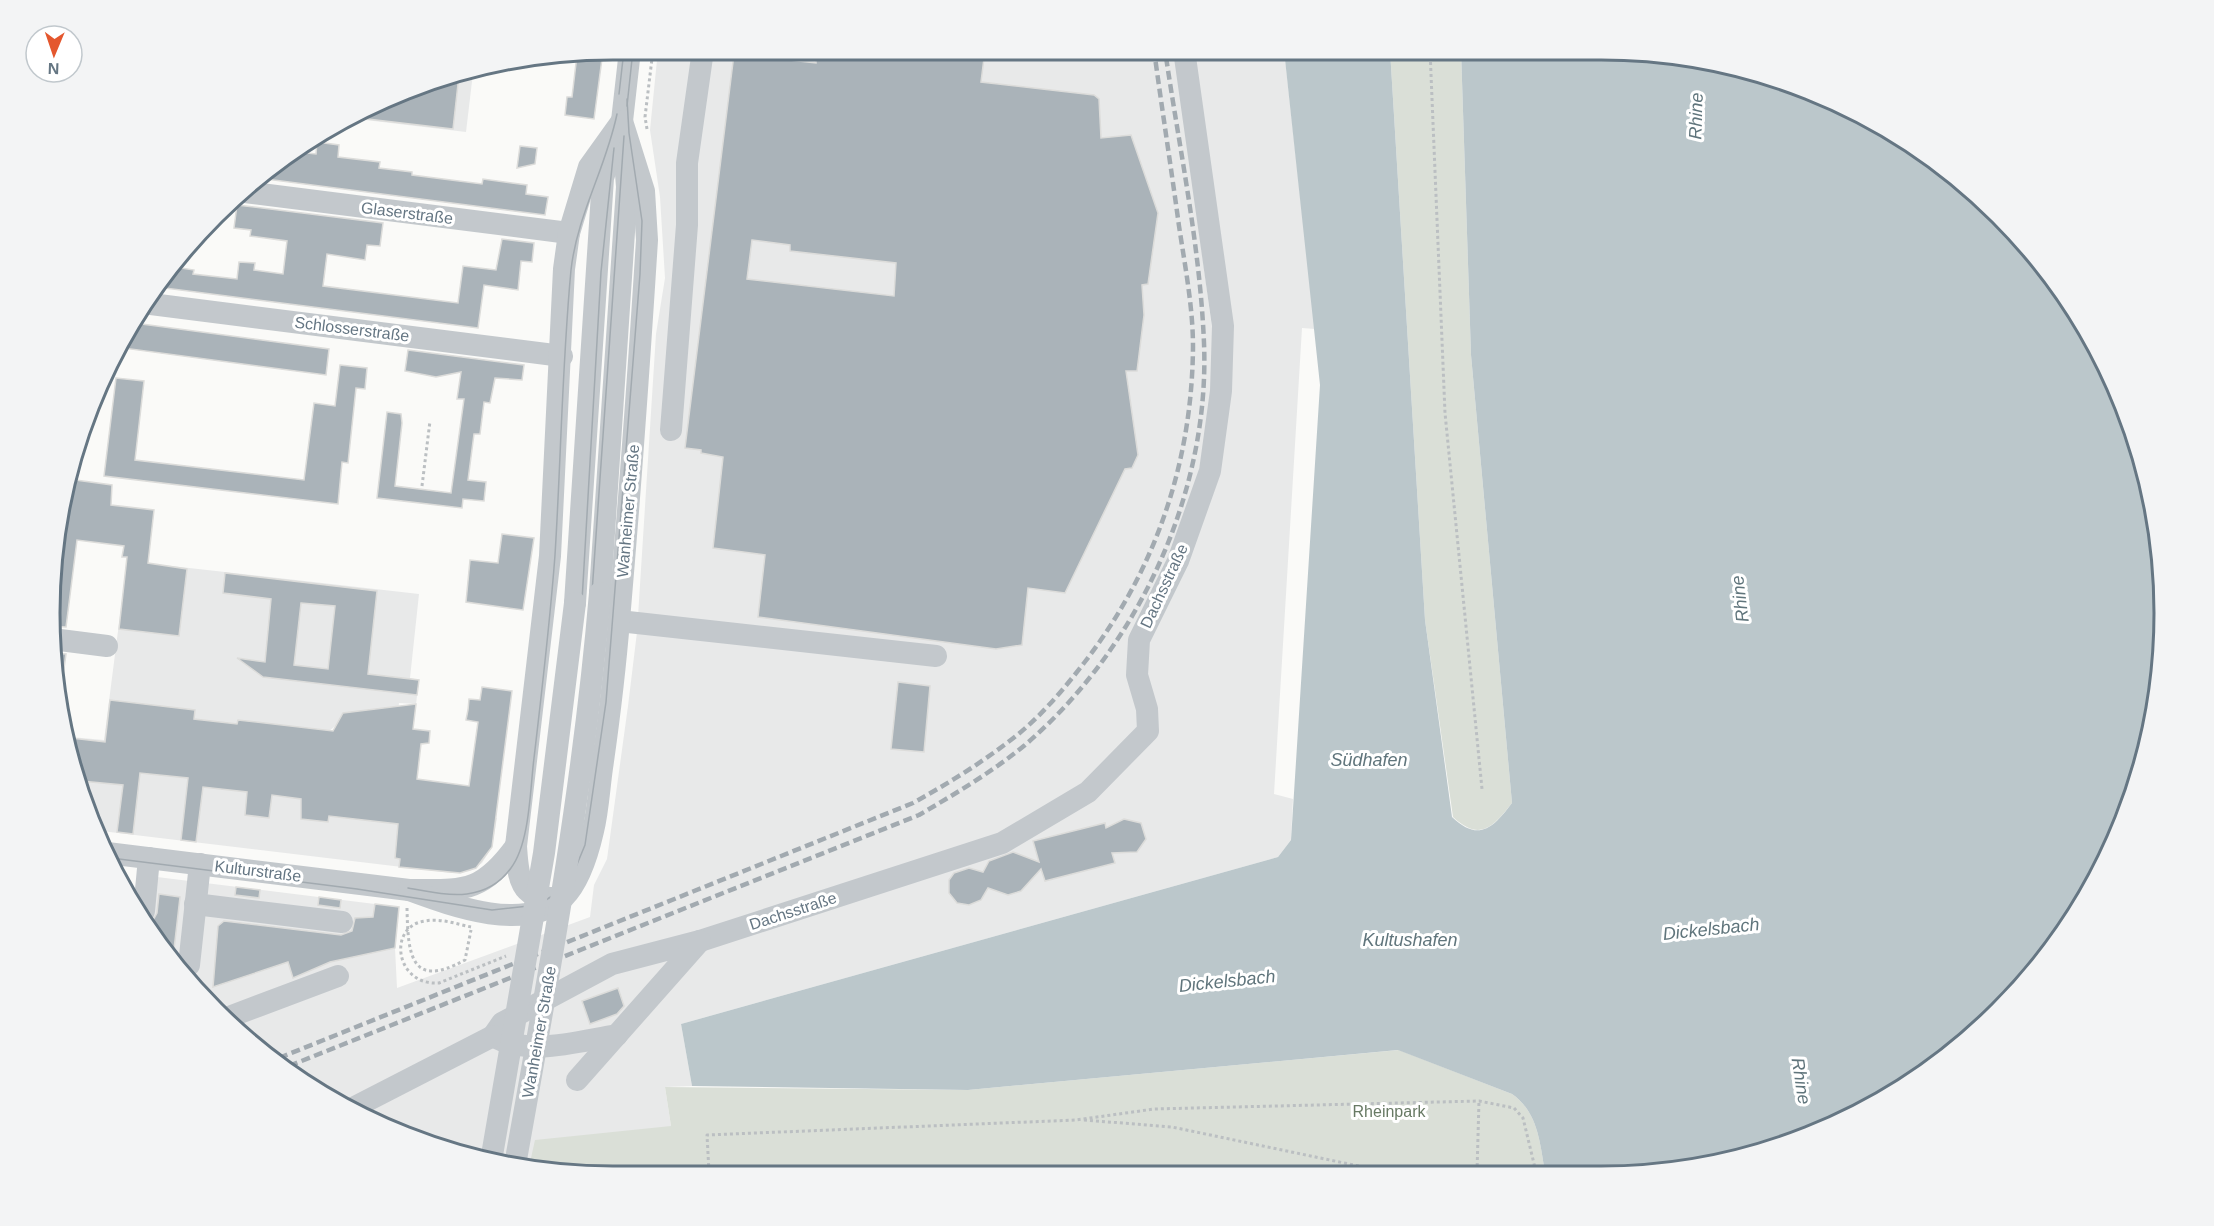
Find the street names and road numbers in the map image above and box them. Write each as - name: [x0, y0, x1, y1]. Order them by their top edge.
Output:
- street label: Glaserstraße: [360, 199, 454, 227]
- street label: Schlosserstraße: [294, 314, 411, 344]
- street label: Wanheimer Straße: [614, 444, 642, 578]
- street label: Dachsstraße: [1137, 541, 1191, 631]
- street label: Kulturstraße: [214, 857, 302, 885]
- street label: Dachsstraße: [747, 889, 839, 933]
- street label: Wanheimer Straße: [519, 965, 559, 1099]

